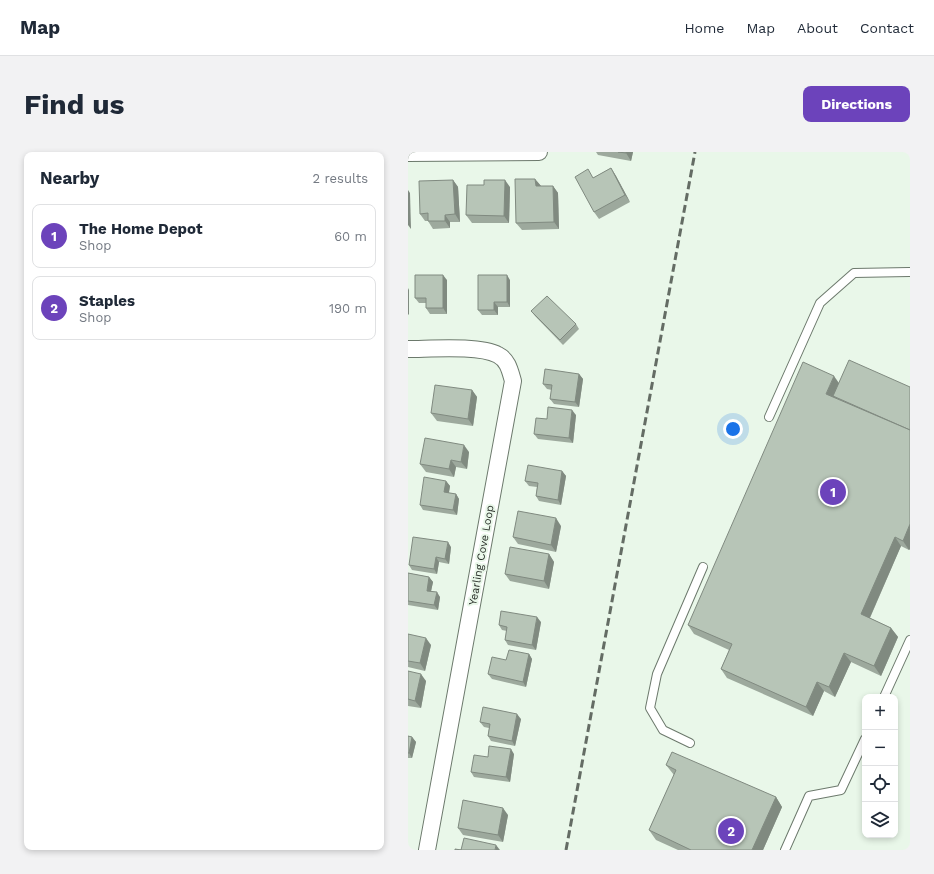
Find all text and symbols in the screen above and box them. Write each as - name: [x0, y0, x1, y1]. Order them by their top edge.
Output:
- text: Map: [20, 16, 60, 39]
- text: Home: [684, 20, 724, 36]
- text: Map: [746, 20, 775, 36]
- text: About: [797, 20, 838, 36]
- text: Contact: [860, 20, 914, 36]
- button: Directions: [803, 86, 910, 122]
- text: Find us: [24, 88, 124, 121]
- text: Nearby: [40, 168, 99, 188]
- text: 2 results: [313, 171, 368, 186]
- text: The Home Depot: [79, 220, 202, 238]
- text: 1: [51, 229, 57, 244]
- text: 60 m: [334, 229, 367, 244]
- text: Shop: [79, 238, 111, 253]
- text: Staples: [79, 292, 135, 310]
- text: 2: [50, 301, 58, 316]
- text: 190 m: [329, 301, 367, 316]
- text: Shop: [79, 310, 111, 325]
- your location: [723, 419, 743, 439]
- pin: 1: [820, 477, 846, 507]
- street label: Yearling Cove Loop: [466, 504, 497, 606]
- map controls: [862, 694, 898, 838]
- button: +: [862, 694, 898, 730]
- button: −: [862, 730, 898, 766]
- button: locate: [862, 766, 898, 802]
- button: layers: [862, 802, 898, 838]
- pin: 2: [718, 816, 744, 846]

